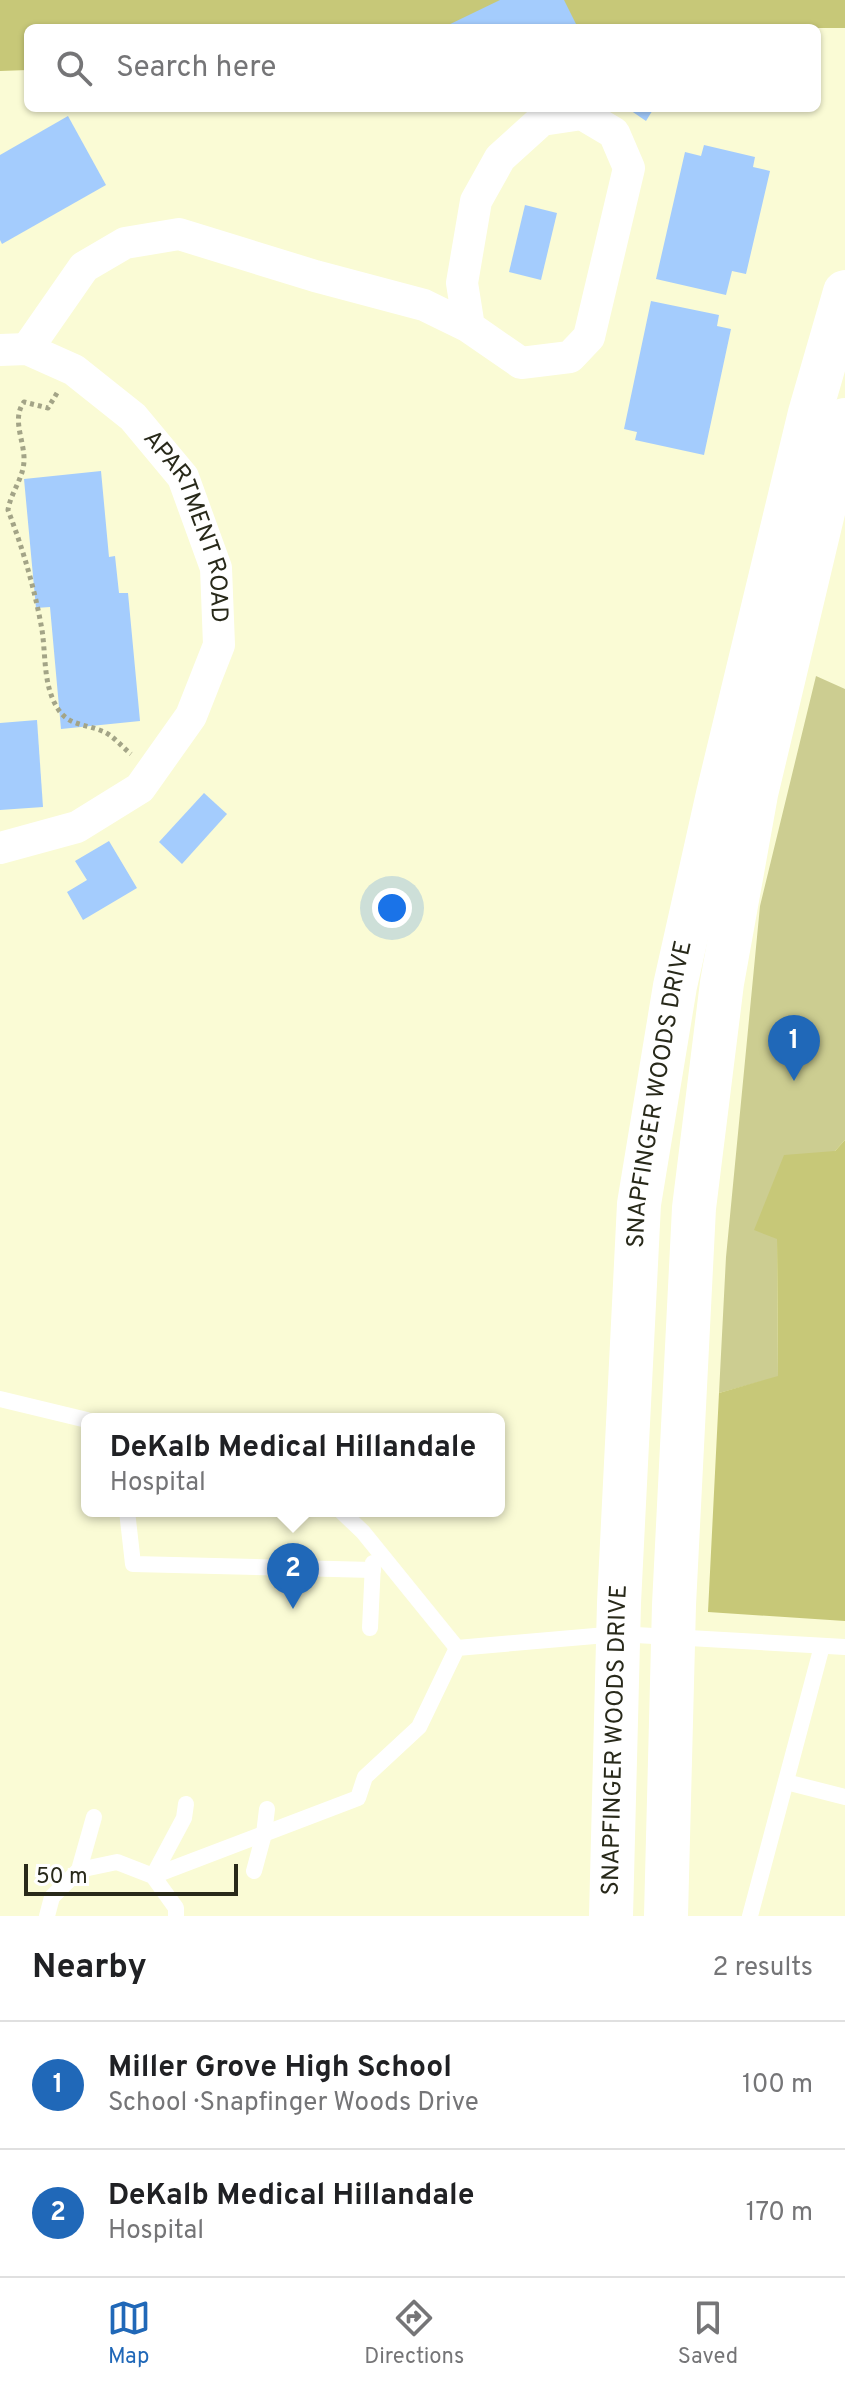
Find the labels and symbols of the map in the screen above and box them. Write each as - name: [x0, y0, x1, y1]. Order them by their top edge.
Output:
- street label: APARTMENT ROAD: [136, 425, 233, 623]
- your location: [372, 888, 412, 928]
- street label: SNAPFINGER WOODS DRIVE: [622, 938, 700, 1249]
- pin: 1: [768, 1015, 820, 1081]
- pin: 2: [267, 1543, 319, 1609]
- street label: SNAPFINGER WOODS DRIVE: [597, 1584, 635, 1896]
- scale bar: [24, 1860, 238, 1896]

